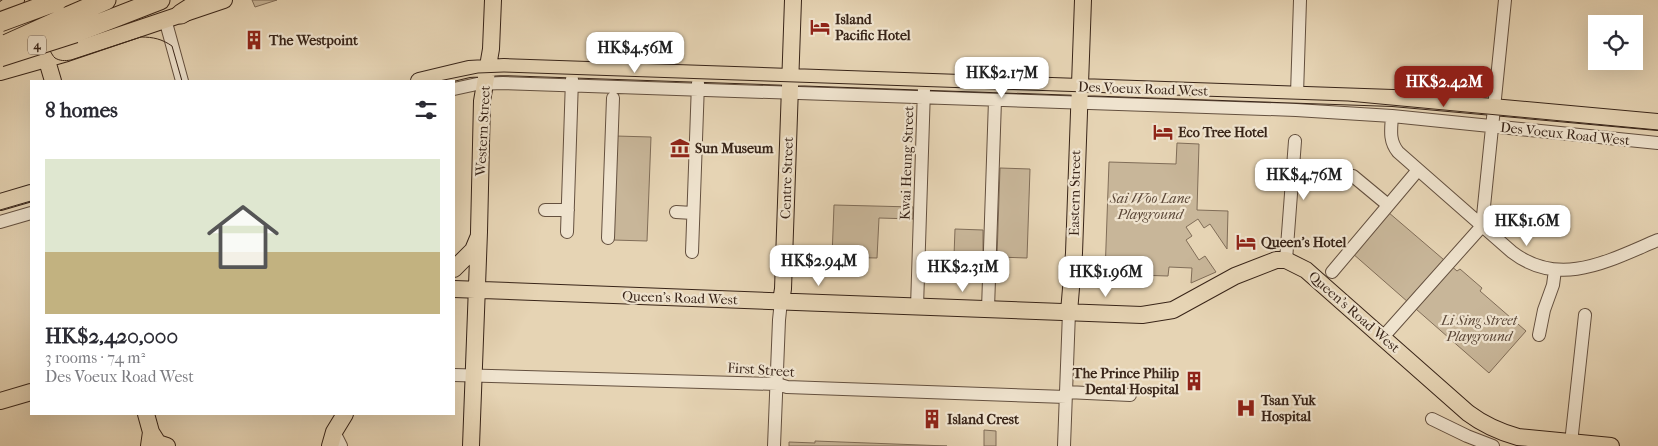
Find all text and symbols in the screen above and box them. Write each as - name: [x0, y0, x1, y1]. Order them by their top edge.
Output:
- place label: Island Pacific Hotel: [835, 11, 911, 44]
- map controls: [1588, 15, 1643, 70]
- button: locate: [1588, 15, 1643, 70]
- hotel icon: Island Pacific Hotel: [809, 16, 831, 38]
- building icon: The Westpoint: [243, 29, 265, 51]
- place label: The Westpoint: [268, 32, 359, 49]
- pin: HK$4.56M: [583, 32, 687, 74]
- road number: 4: [28, 36, 46, 54]
- text: HK$4.56M: [597, 38, 673, 57]
- pin: HK$2.17M: [950, 56, 1054, 99]
- text: HK$2.17M: [966, 63, 1038, 82]
- pin: HK$2.42M: [1392, 66, 1496, 108]
- text: HK$2.42M: [1405, 72, 1483, 91]
- street label: Des Voeux Road West: [1078, 78, 1208, 100]
- street label: Western Street: [472, 85, 494, 178]
- icon: filters: [412, 96, 440, 124]
- text: 8 homes: [45, 98, 118, 122]
- street label: Kwai Heung Street: [897, 106, 917, 220]
- street label: Des Voeux Road West: [1499, 119, 1631, 149]
- hotel icon: Eco Tree Hotel: [1152, 121, 1174, 143]
- place label: Eco Tree Hotel: [1178, 124, 1268, 141]
- museum icon: Sun Museum: [669, 137, 691, 159]
- street label: Centre Street: [777, 137, 797, 219]
- place label: Sun Museum: [695, 140, 774, 157]
- street label: Eastern Street: [1066, 150, 1084, 236]
- pin: HK$4.76M: [1252, 158, 1356, 201]
- text: HK$4.76M: [1266, 165, 1342, 184]
- park label: Sai Woo Lane Playground: [1109, 190, 1191, 223]
- icon: home: [198, 192, 288, 282]
- pin: HK$1.6M: [1481, 204, 1573, 247]
- text: HK$1.6M: [1494, 211, 1560, 230]
- hotel icon: Queen's Hotel: [1235, 231, 1257, 253]
- place label: Queen's Hotel: [1261, 234, 1346, 251]
- pin: HK$2.94M: [767, 244, 871, 287]
- pin: HK$2.31M: [911, 250, 1015, 293]
- text: HK$2.94M: [781, 251, 857, 270]
- pin: HK$1.96M: [1054, 256, 1158, 298]
- text: HK$2.31M: [927, 257, 999, 276]
- text: HK$1.96M: [1069, 262, 1143, 281]
- street label: Queen's Road West: [1305, 268, 1403, 356]
- street label: Queen's Road West: [622, 287, 738, 309]
- park label: Li Sing Street Playground: [1440, 312, 1518, 345]
- text: HK$2,420,000: [45, 324, 178, 348]
- text: 3 rooms · 74 m²: [45, 348, 145, 367]
- street label: First Street: [727, 359, 795, 381]
- place label: The Prince Philip Dental Hospital: [1072, 365, 1179, 398]
- text: Des Voeux Road West: [45, 367, 194, 386]
- building icon: The Prince Philip Dental Hospital: [1183, 370, 1205, 392]
- place label: Tsan Yuk Hospital: [1260, 392, 1317, 425]
- hospital icon: Tsan Yuk Hospital: [1235, 397, 1257, 419]
- building icon: Island Crest: [921, 408, 943, 430]
- place label: Island Crest: [947, 411, 1020, 428]

